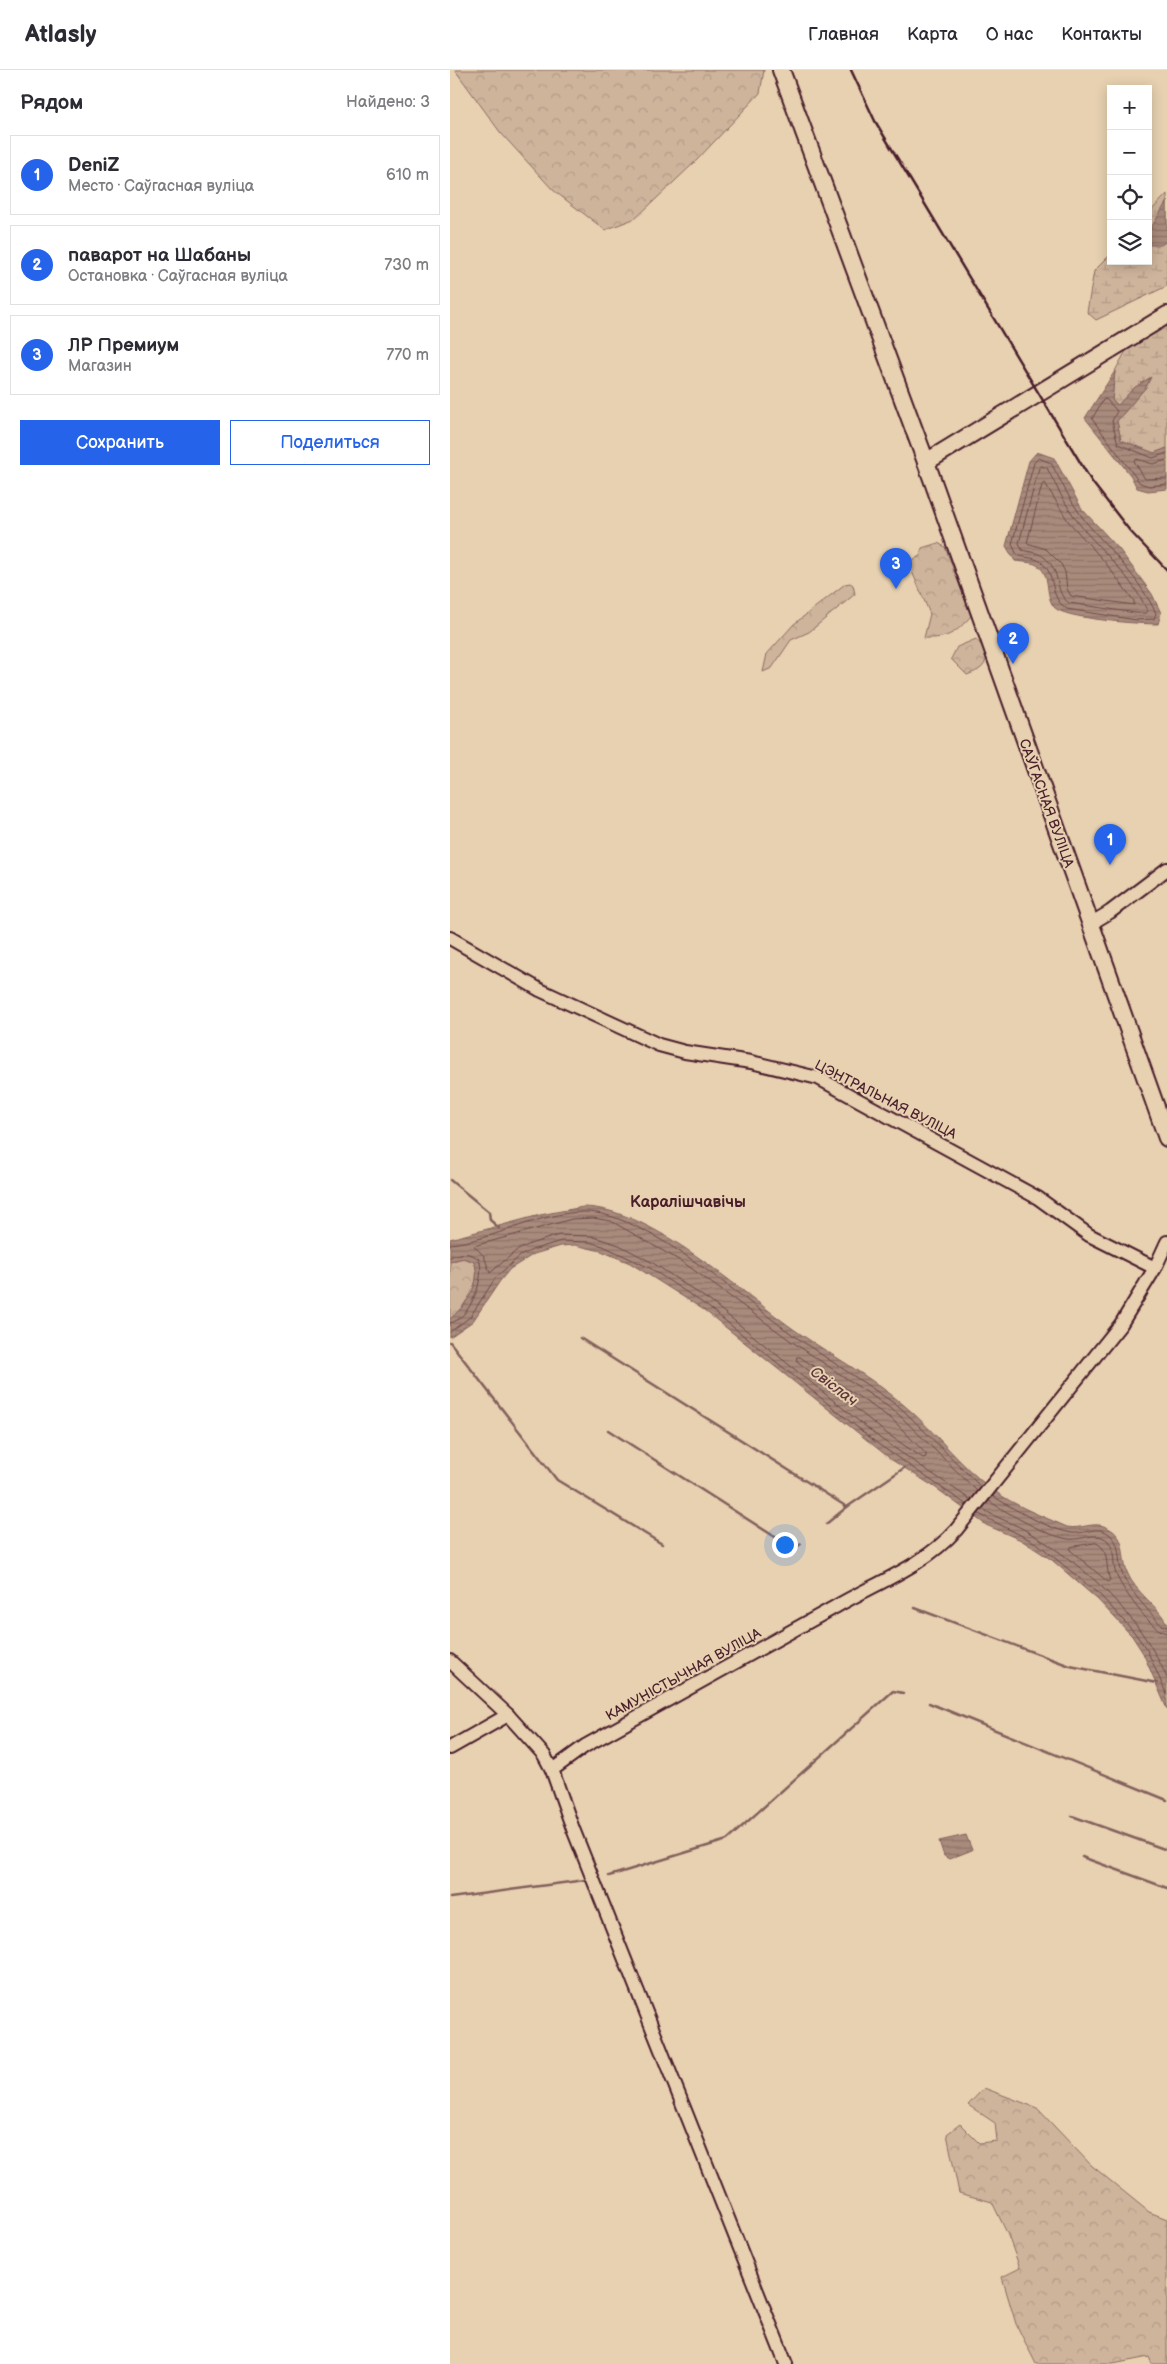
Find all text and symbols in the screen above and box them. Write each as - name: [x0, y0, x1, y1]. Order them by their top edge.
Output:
- text: Atlasly: [25, 20, 96, 49]
- text: Главная: [808, 24, 879, 45]
- text: Карта: [907, 24, 958, 45]
- text: О нас: [986, 24, 1033, 45]
- text: Контакты: [1061, 24, 1142, 45]
- map controls: [1107, 85, 1152, 265]
- button: +: [1107, 85, 1152, 130]
- text: Рядом: [20, 90, 83, 115]
- text: Найдено: 3: [346, 93, 430, 112]
- button: −: [1107, 130, 1152, 175]
- text: DeniZ: [68, 154, 119, 177]
- text: 1: [34, 166, 40, 185]
- text: 610 m: [386, 166, 429, 185]
- button: locate: [1107, 175, 1152, 220]
- text: Место · Саўгасная вуліца: [68, 177, 254, 196]
- button: layers: [1107, 220, 1152, 265]
- text: паварот на Шабаны: [68, 244, 251, 267]
- text: 2: [32, 256, 42, 275]
- text: 730 m: [384, 256, 429, 275]
- text: Остановка · Саўгасная вуліца: [68, 267, 288, 286]
- text: ЛР Премиум: [68, 334, 179, 357]
- text: 3: [32, 346, 42, 365]
- text: 770 m: [386, 346, 429, 365]
- text: Магазин: [68, 357, 132, 376]
- button: Сохранить: [20, 420, 220, 465]
- button: Поделиться: [230, 420, 430, 465]
- pin: 3: [880, 548, 912, 589]
- pin: 2: [997, 623, 1029, 664]
- street label: САЎГАСНАЯ ВУЛІЦА: [1015, 736, 1079, 870]
- pin: 1: [1094, 824, 1126, 865]
- street label: ЦЭНТРАЛЬНАЯ ВУЛІЦА: [812, 1056, 960, 1143]
- district label: Каралішчавічы: [630, 1193, 746, 1212]
- water label: Свіслач: [806, 1362, 861, 1410]
- your location: [772, 1532, 798, 1558]
- street label: КАМУНІСТЫЧНАЯ ВУЛІЦА: [603, 1624, 764, 1724]

